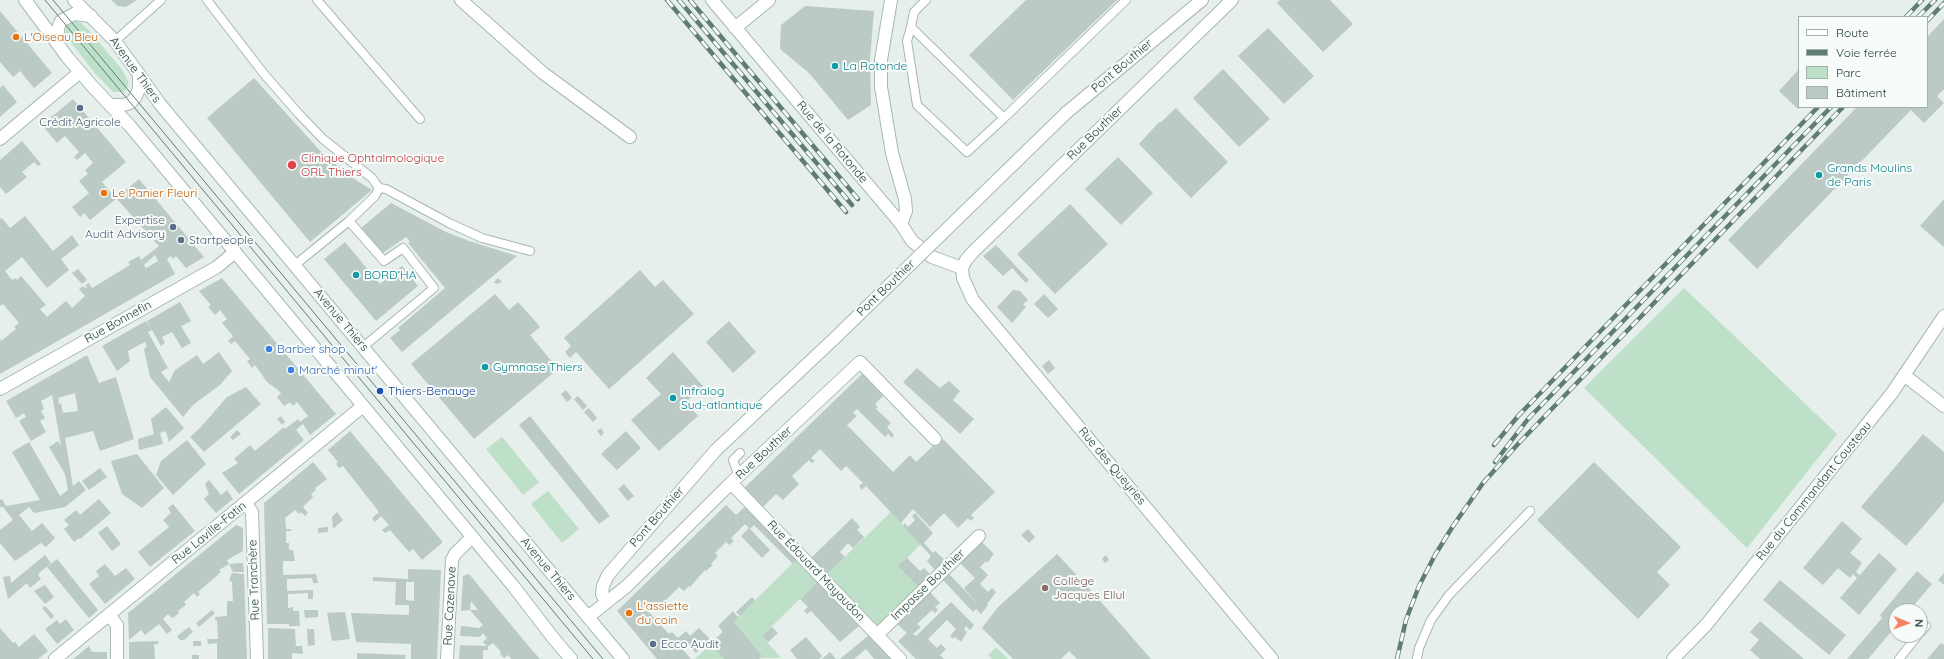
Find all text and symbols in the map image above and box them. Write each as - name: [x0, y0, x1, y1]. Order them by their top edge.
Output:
- legend: [1798, 16, 1928, 108]
- text: Route: [1836, 25, 1869, 40]
- place label: L'Oiseau Bleu: [24, 30, 98, 44]
- marker: L'Oiseau Bleu: [11, 32, 21, 42]
- street label: Avenue Thiers: [106, 34, 164, 106]
- street label: Pont Bouthier: [1089, 36, 1155, 96]
- text: Voie ferrée: [1836, 45, 1897, 60]
- place label: La Rotonde: [843, 59, 907, 73]
- marker: La Rotonde: [830, 61, 840, 71]
- text: Parc: [1836, 65, 1861, 80]
- text: Bâtiment: [1836, 85, 1886, 100]
- street label: Rue de la Rotonde: [793, 98, 871, 186]
- marker: Crédit Agricole: [75, 103, 85, 113]
- street label: Rue Bouthier: [1064, 103, 1126, 163]
- place label: Crédit Agricole: [39, 115, 121, 129]
- place label: Clinique Ophtalmologique ORL Thiers: [301, 151, 444, 179]
- marker: Clinique Ophtalmologique ORL Thiers: [286, 159, 298, 171]
- place label: Grands Moulins de Paris: [1827, 161, 1912, 189]
- marker: Grands Moulins de Paris: [1814, 170, 1824, 180]
- place label: Le Panier Fleuri: [112, 186, 197, 200]
- marker: Le Panier Fleuri: [99, 188, 109, 198]
- place label: Expertise Audit Advisory: [85, 213, 165, 241]
- marker: Expertise Audit Advisory: [168, 222, 178, 232]
- place label: Startpeople: [189, 233, 254, 247]
- marker: Startpeople: [176, 235, 186, 245]
- street label: Pont Bouthier: [854, 257, 918, 319]
- place label: BORD’HA: [364, 268, 416, 282]
- marker: BORD’HA: [351, 270, 361, 280]
- street label: Avenue Thiers: [310, 286, 372, 354]
- street label: Rue Bonnefin: [82, 298, 154, 346]
- place label: Barber shop: [277, 342, 346, 356]
- marker: Barber shop: [264, 344, 274, 354]
- place label: Gymnase Thiers: [493, 360, 583, 374]
- marker: Gymnase Thiers: [480, 362, 490, 372]
- place label: Marché minut': [299, 363, 377, 377]
- marker: Marché minut': [286, 365, 296, 375]
- place label: Thiers-Benauge: [388, 384, 476, 398]
- place label: Infralog Sud-atlantique: [681, 384, 762, 412]
- marker: Thiers-Benauge: [375, 386, 385, 396]
- marker: Infralog Sud-atlantique: [668, 393, 678, 403]
- street label: Rue du Commandant Cousteau: [1753, 419, 1875, 563]
- street label: Rue Bouthier: [733, 423, 795, 483]
- street label: Rue des Queyries: [1075, 424, 1149, 508]
- street label: Pont Bouthier: [627, 484, 687, 550]
- street label: Rue Laville-Fatin: [169, 499, 249, 567]
- street label: Rue Édouard Mayaudon: [764, 518, 868, 624]
- street label: Avenue Thiers: [517, 535, 579, 603]
- street label: Rue Tranchère: [245, 539, 263, 621]
- street label: Impasse Bouthier: [888, 546, 968, 624]
- street label: Rue Cazenave: [441, 566, 459, 646]
- place label: Collège Jacques Ellul: [1053, 574, 1125, 602]
- marker: Collège Jacques Ellul: [1040, 583, 1050, 593]
- place label: L'assiette du coin: [637, 599, 688, 627]
- north arrow: [1888, 603, 1928, 643]
- marker: L'assiette du coin: [624, 608, 634, 618]
- text: N: [1912, 619, 1926, 627]
- place label: Ecco Audit: [661, 637, 719, 651]
- marker: Ecco Audit: [648, 639, 658, 649]

